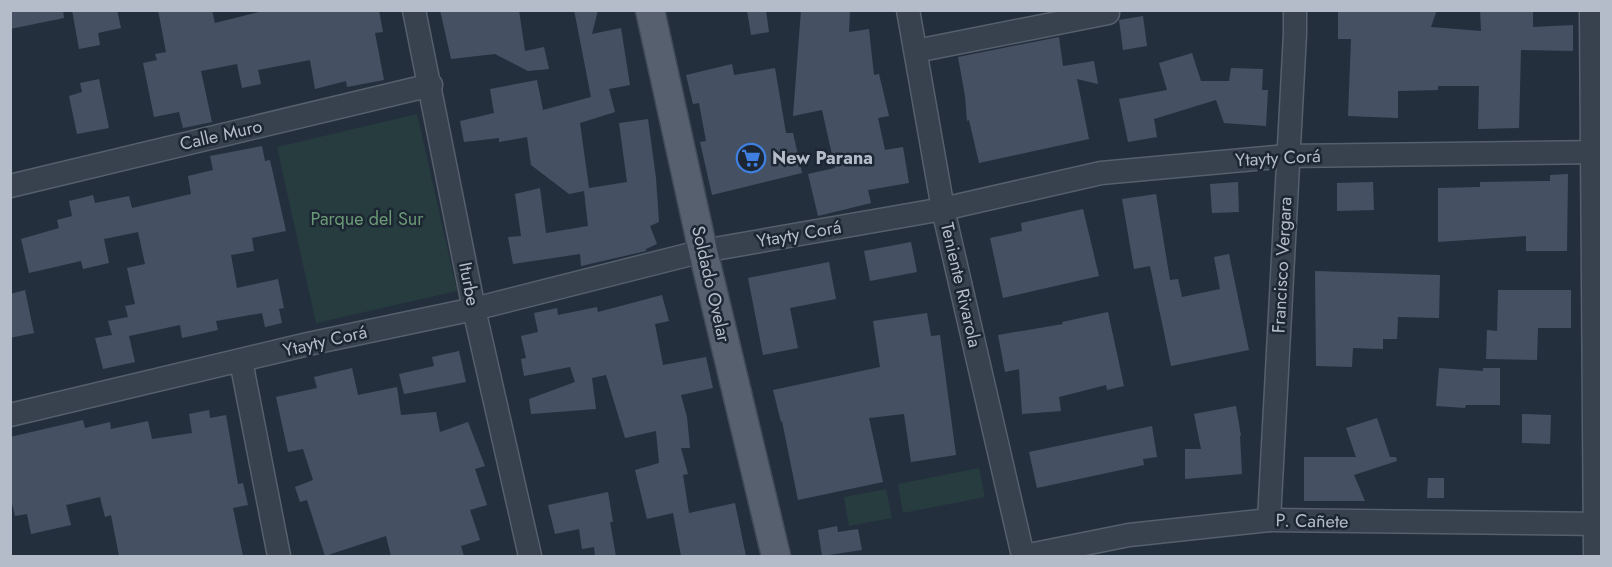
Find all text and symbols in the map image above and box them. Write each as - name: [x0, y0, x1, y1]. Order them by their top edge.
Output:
- street label: Calle Muro: [177, 113, 265, 157]
- supermarket icon: New Parana: [735, 142, 767, 174]
- street label: Ytayty Corá: [1235, 143, 1321, 173]
- place label: New Parana: [772, 145, 873, 171]
- street label: Francisco Vergara: [1265, 196, 1299, 334]
- park label: Parque del Sur: [311, 206, 424, 232]
- street label: Ytayty Corá: [755, 214, 843, 254]
- street label: Teniente Rivarola: [934, 220, 988, 350]
- street label: Soldado Ovelar: [685, 223, 737, 346]
- street label: Iturbe: [452, 260, 486, 308]
- street label: Ytayty Corá: [280, 319, 370, 363]
- street label: P. Cañete: [1275, 507, 1349, 535]

